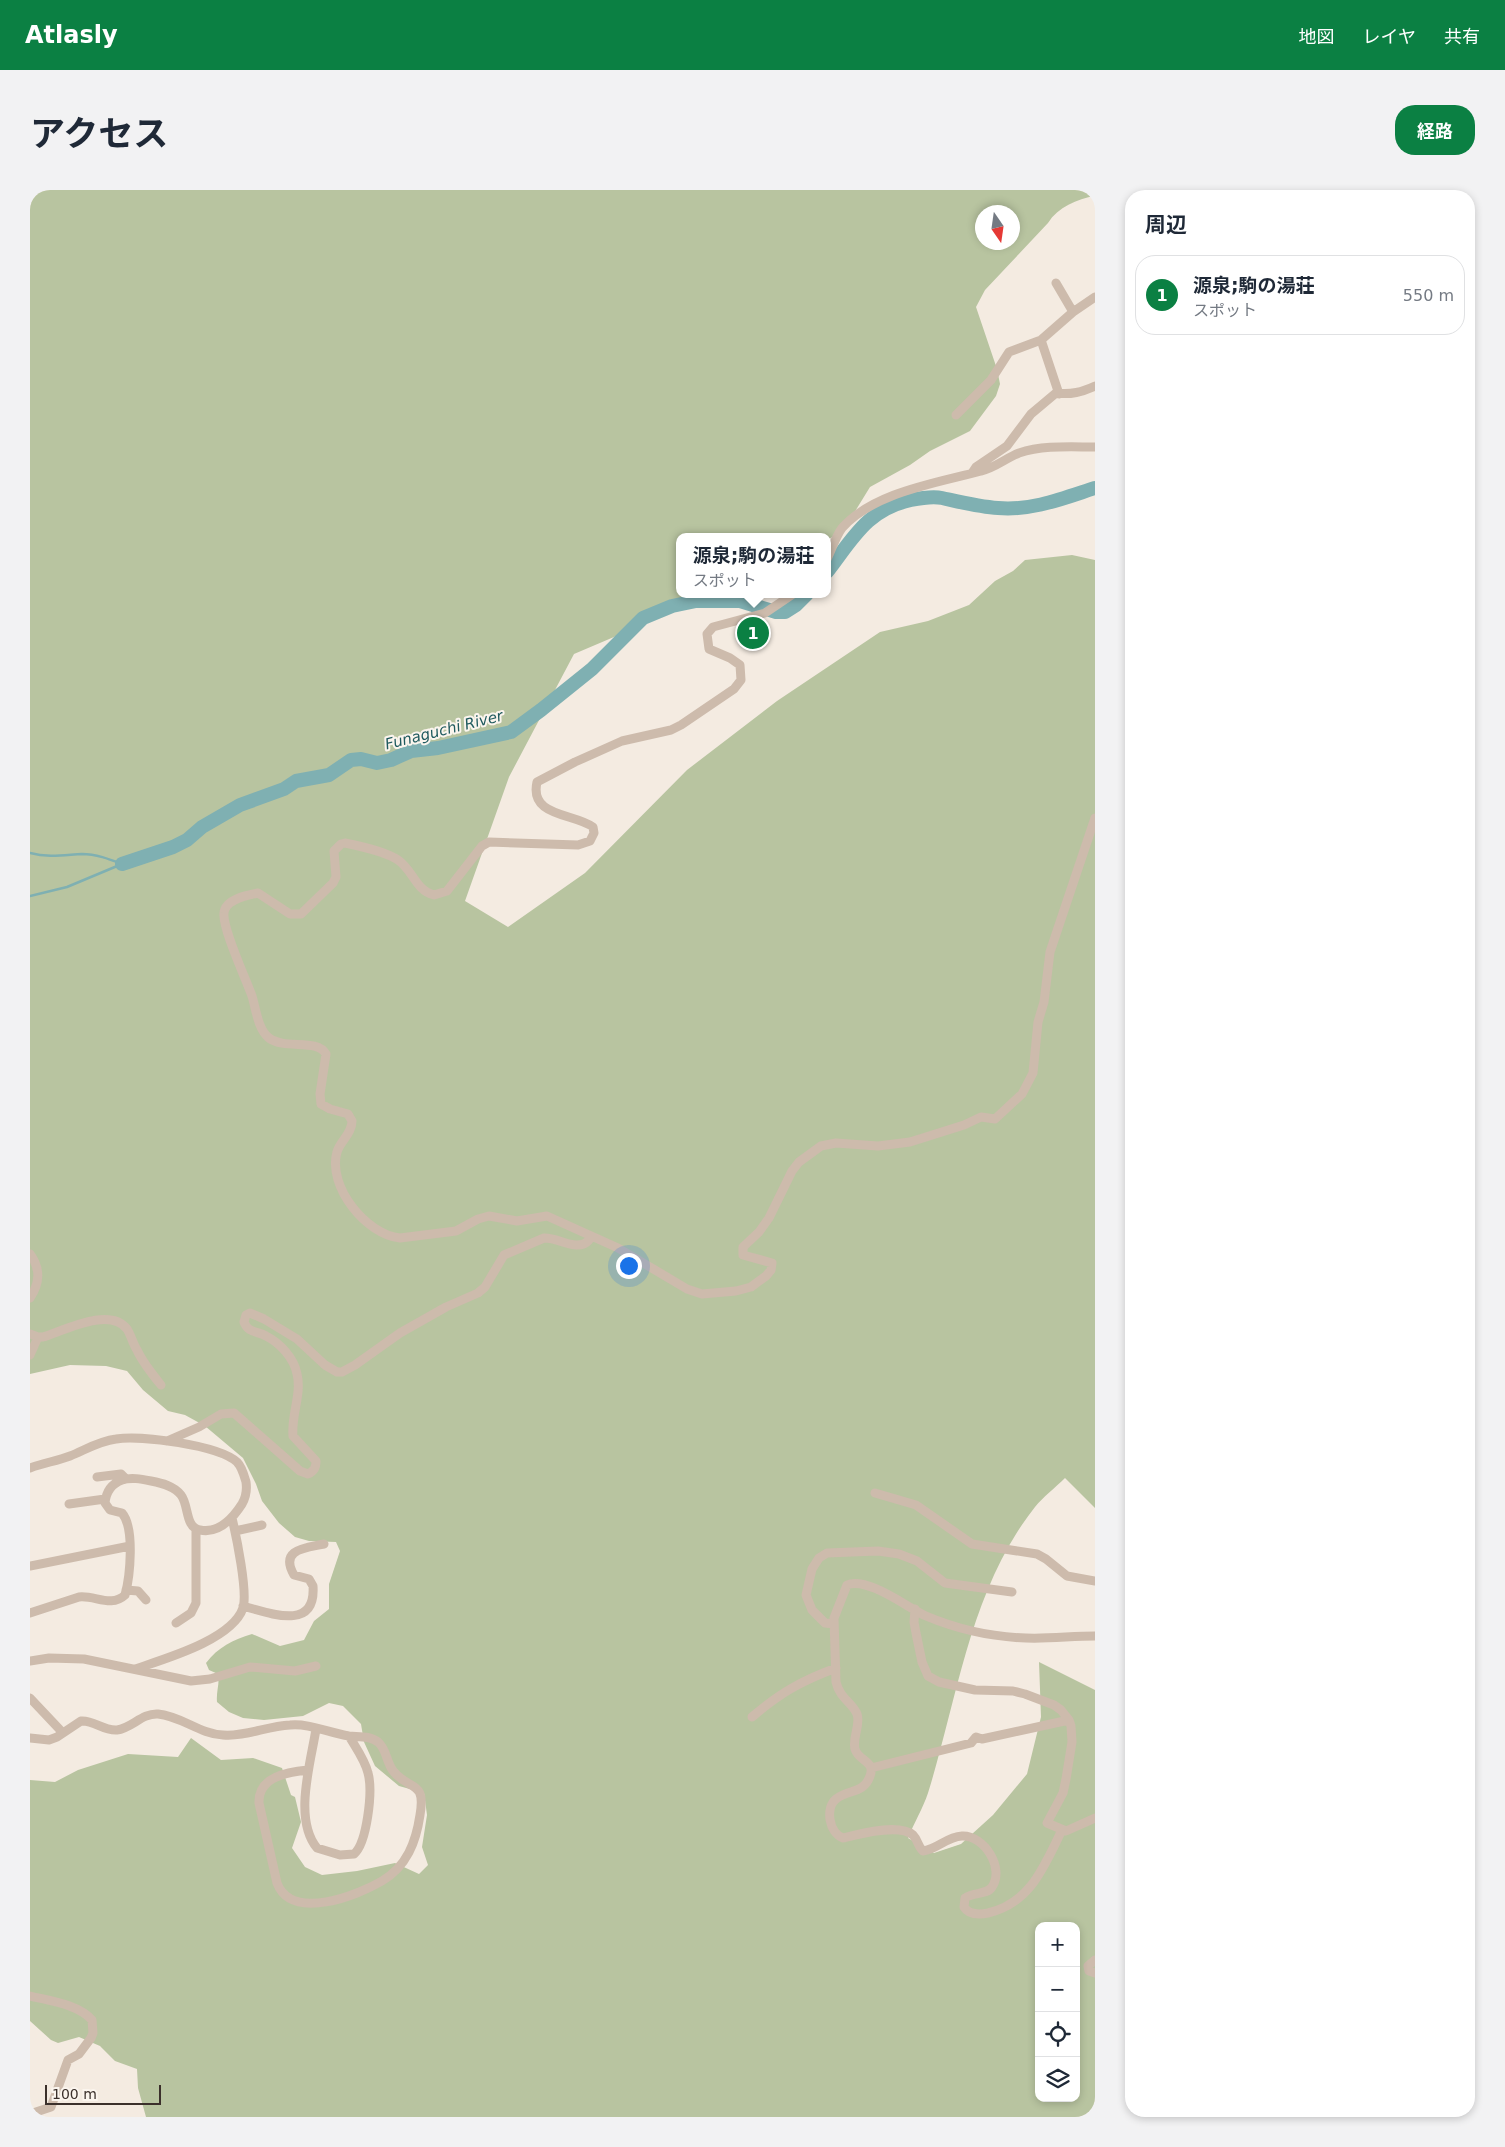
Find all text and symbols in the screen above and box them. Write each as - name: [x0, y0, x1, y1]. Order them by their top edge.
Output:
- text: Atlasly: [25, 21, 118, 49]
- text: 地図: [1299, 26, 1335, 47]
- text: レイヤ: [1363, 26, 1416, 47]
- text: 共有: [1444, 26, 1480, 47]
- button: 経路: [1395, 105, 1475, 155]
- text: アクセス: [30, 114, 168, 154]
- north arrow: [975, 205, 1020, 250]
- text: 周辺: [1145, 213, 1187, 237]
- text: 源泉;駒の湯荘: [1193, 274, 1315, 296]
- text: 1: [1156, 286, 1168, 305]
- text: 550 m: [1403, 286, 1454, 305]
- text: スポット: [1193, 301, 1257, 320]
- popup: [676, 533, 831, 598]
- text: 源泉;駒の湯荘: [693, 544, 814, 566]
- text: スポット: [693, 571, 757, 590]
- pin: 1: [737, 614, 769, 652]
- water label: Funaguchi River: [383, 706, 506, 753]
- your location: [616, 1253, 642, 1279]
- map controls: [1035, 1922, 1080, 2102]
- button: +: [1035, 1922, 1080, 1967]
- button: −: [1035, 1967, 1080, 2012]
- button: locate: [1035, 2012, 1080, 2057]
- button: layers: [1035, 2057, 1080, 2102]
- scale bar: [45, 2082, 161, 2105]
- text: 100 m: [52, 2086, 97, 2102]

